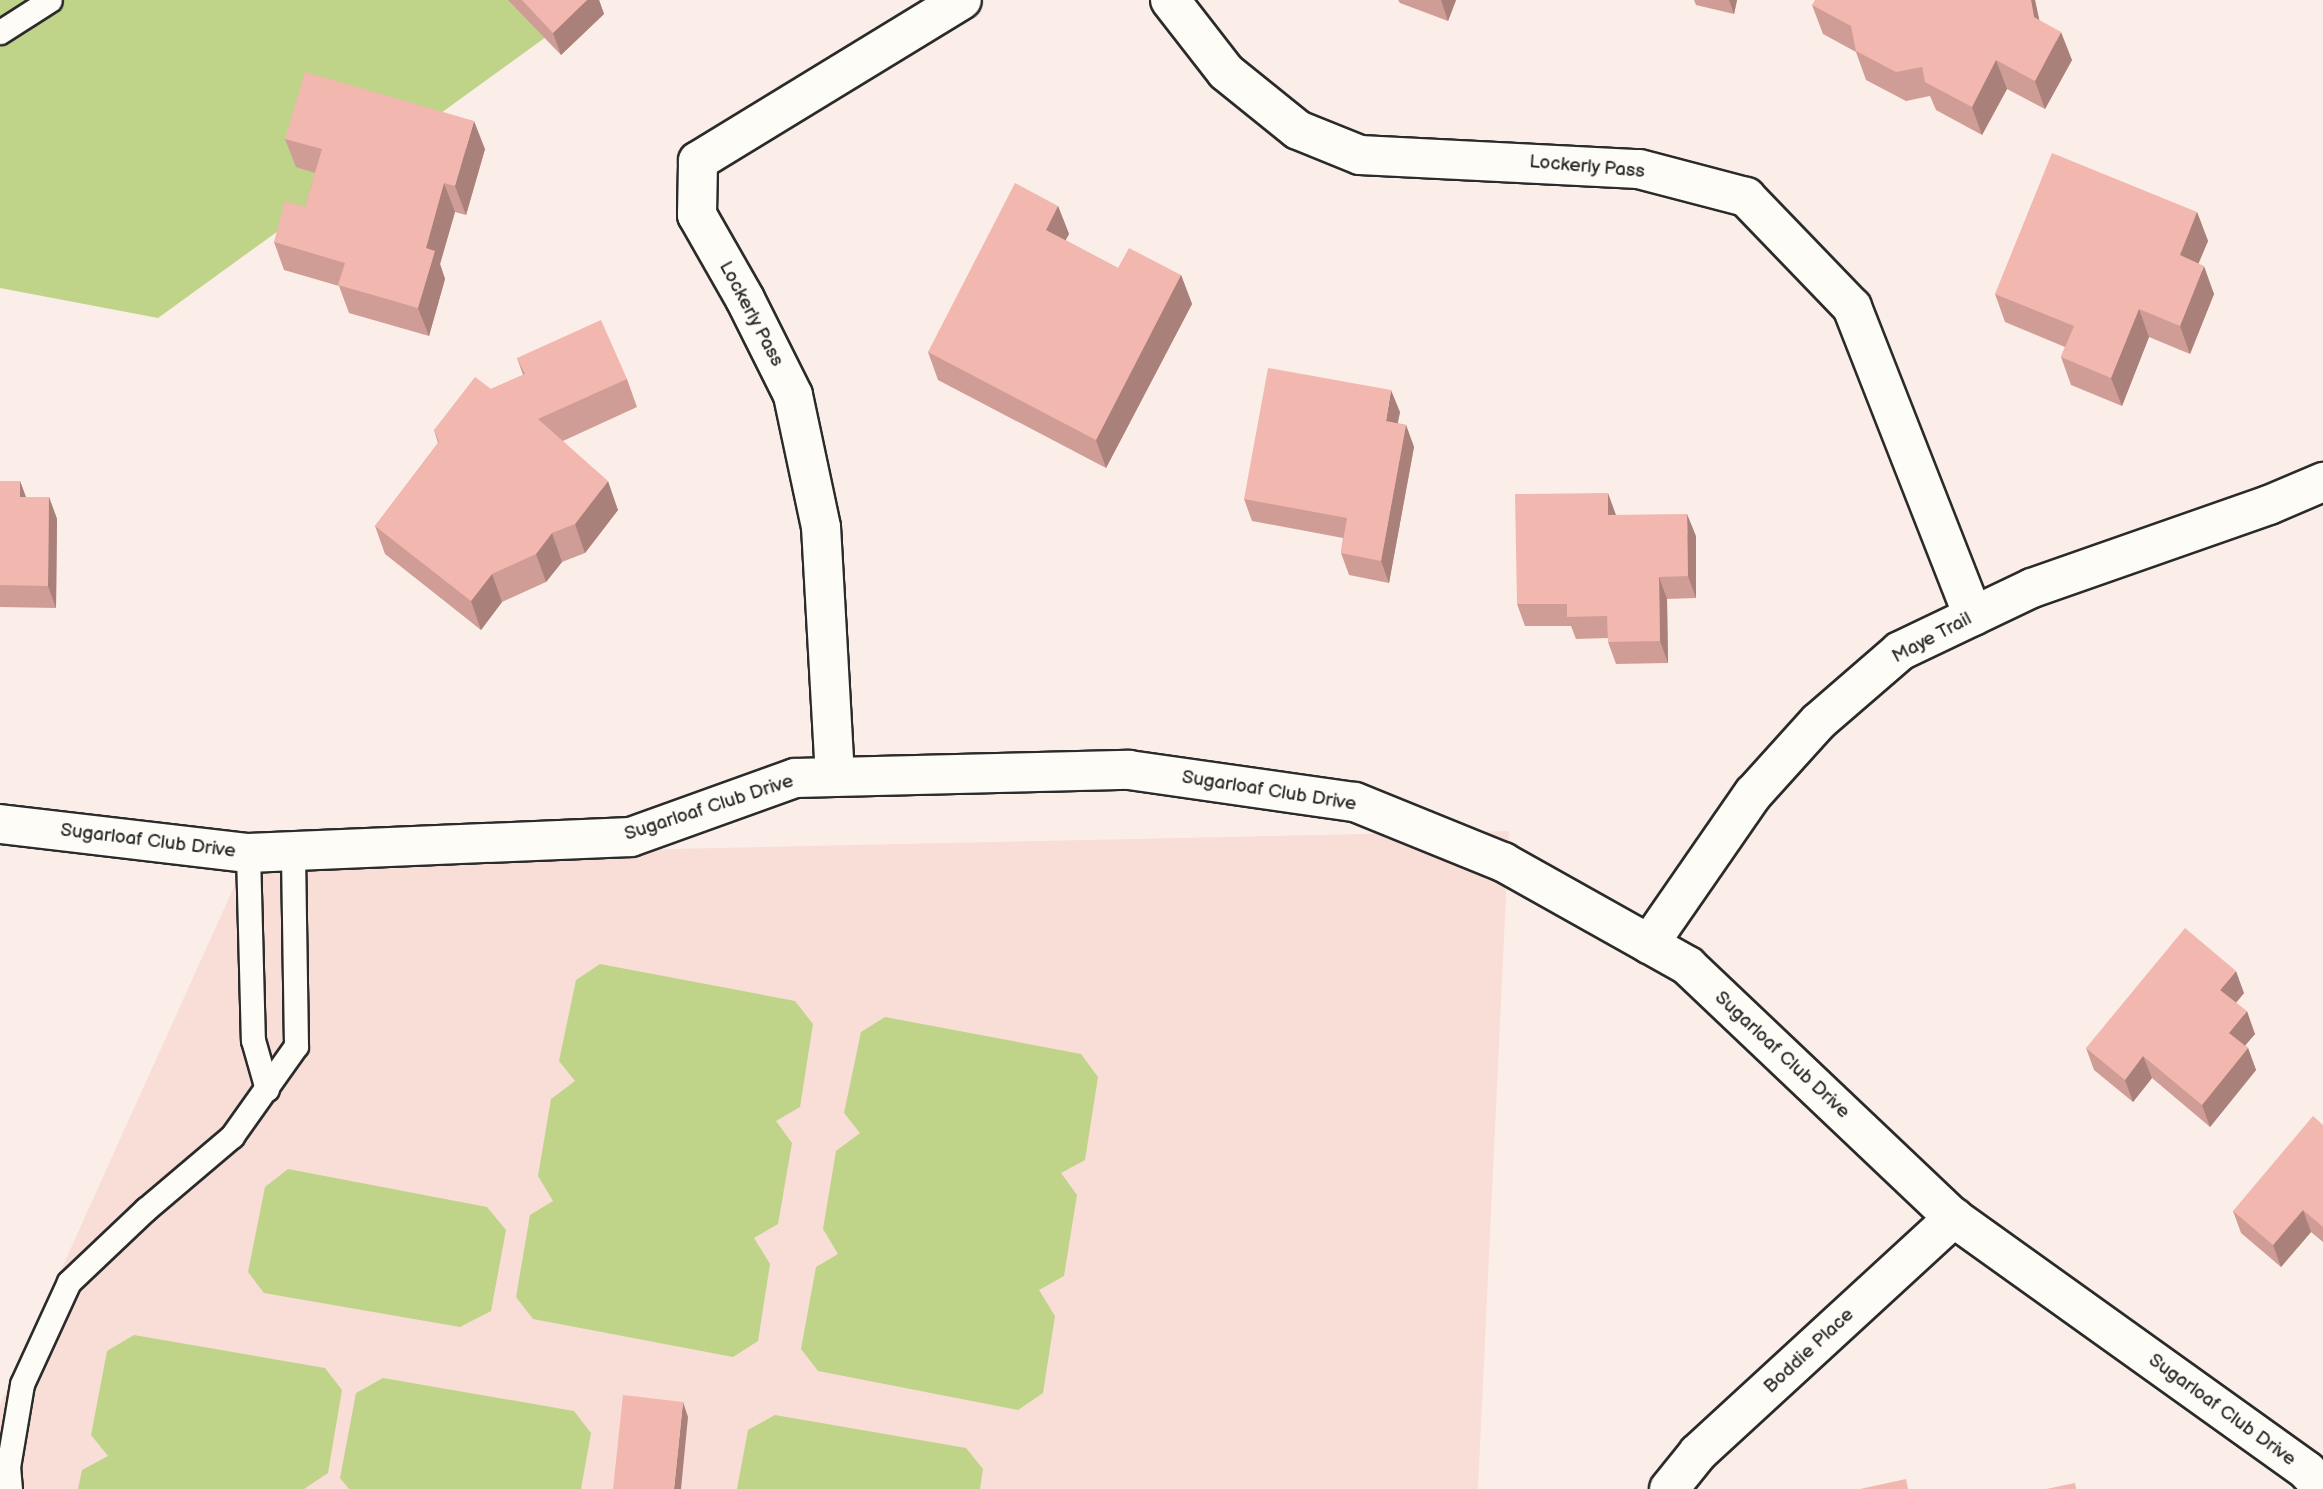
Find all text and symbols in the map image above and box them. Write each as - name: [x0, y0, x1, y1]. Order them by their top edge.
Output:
- street label: Lockerly Pass: [1528, 151, 1646, 183]
- street label: Lockerly Pass: [713, 257, 789, 371]
- street label: Maye Trail: [1888, 607, 1976, 669]
- street label: Sugarloaf Club Drive: [1180, 766, 1358, 816]
- street label: Sugarloaf Club Drive: [622, 770, 796, 846]
- street label: Sugarloaf Club Drive: [59, 819, 237, 863]
- street label: Sugarloaf Club Drive: [1710, 987, 1854, 1123]
- street label: Boddie Place: [1759, 1304, 1859, 1398]
- street label: Sugarloaf Club Drive: [2144, 1349, 2300, 1471]

